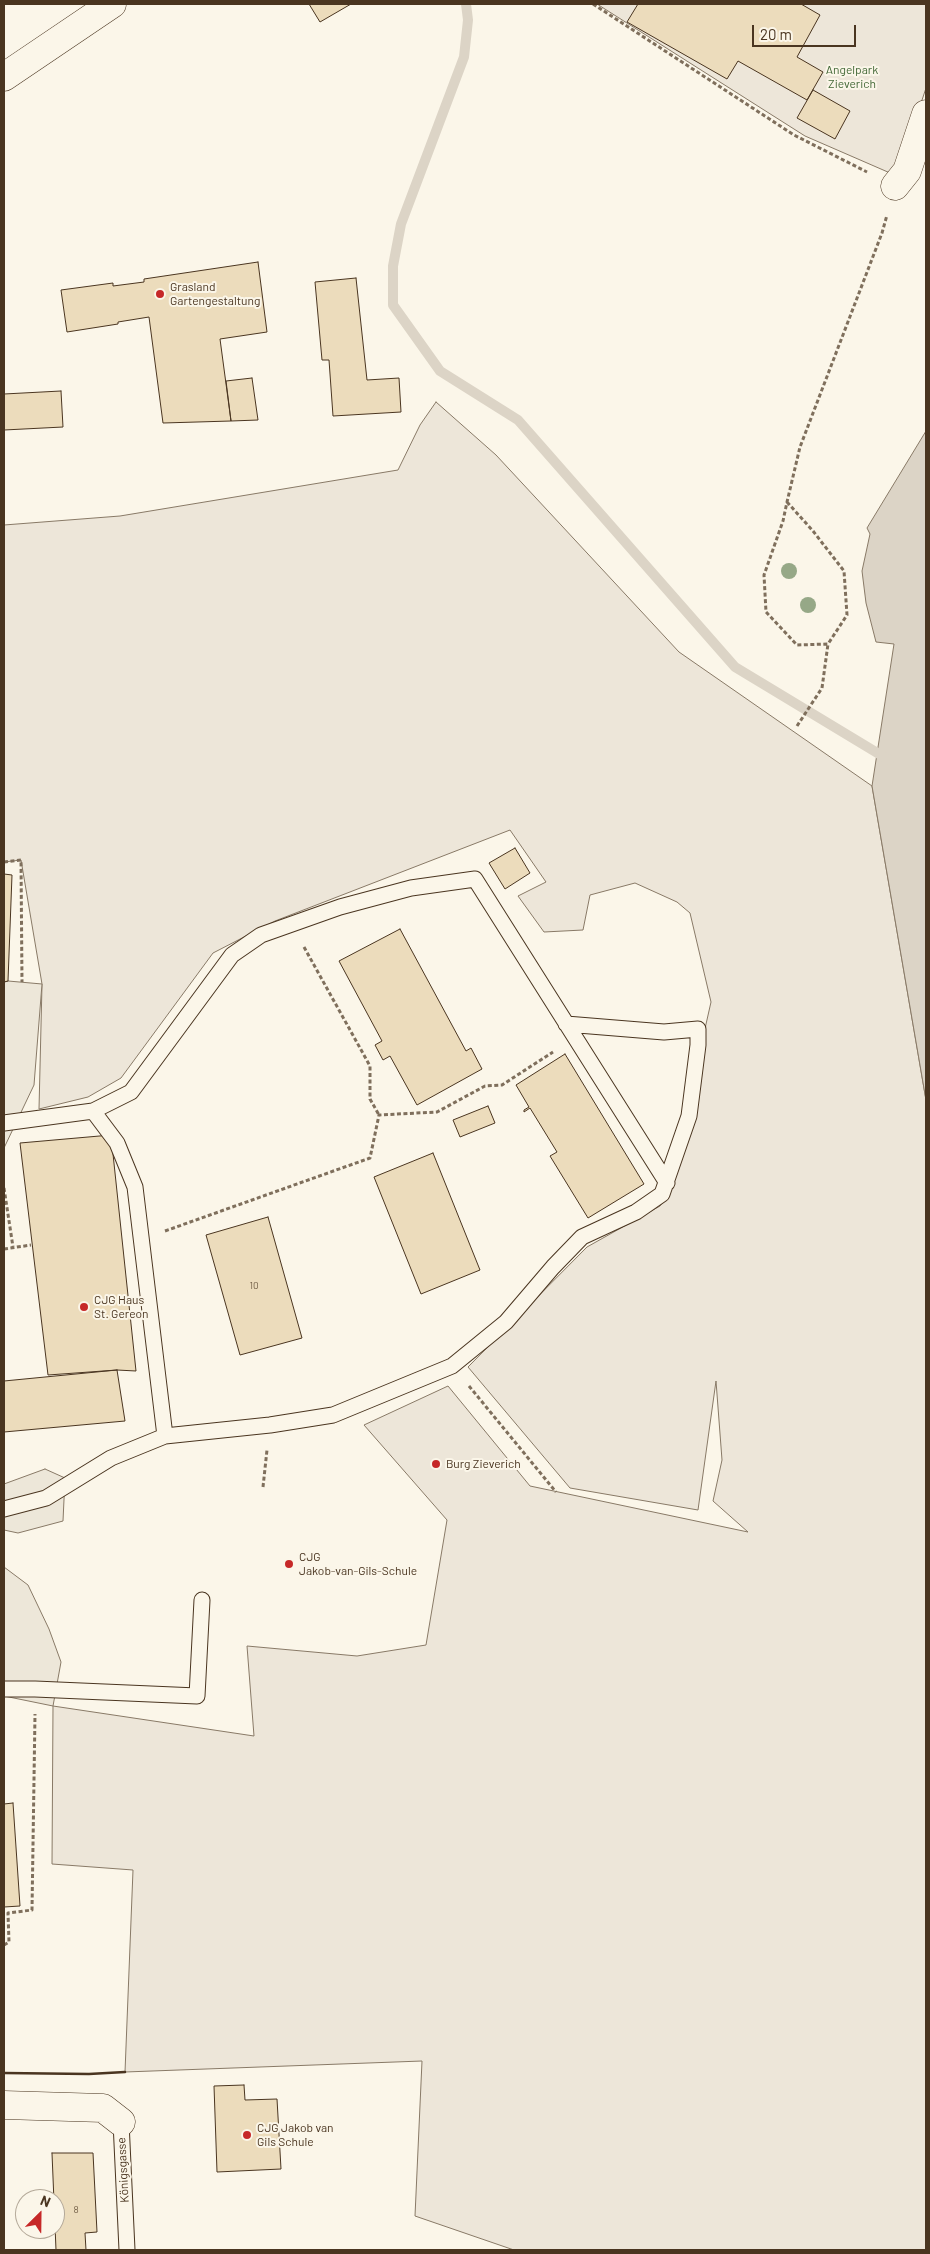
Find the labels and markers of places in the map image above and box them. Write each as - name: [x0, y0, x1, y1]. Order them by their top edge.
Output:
- place label: Grasland Gartengestaltung: [170, 280, 260, 308]
- marker: Grasland Gartengestaltung: [154, 288, 166, 300]
- place label: CJG Haus St. Gereon: [94, 1293, 149, 1321]
- marker: CJG Haus St. Gereon: [78, 1301, 90, 1313]
- place label: Burg Zieverich: [446, 1457, 521, 1471]
- marker: Burg Zieverich: [430, 1458, 442, 1470]
- place label: CJG Jakob-van-Gils-Schule: [299, 1550, 417, 1578]
- marker: CJG Jakob-van-Gils-Schule: [283, 1558, 295, 1570]
- place label: CJG Jakob van Gils Schule: [257, 2121, 334, 2149]
- marker: CJG Jakob van Gils Schule: [241, 2129, 253, 2141]

